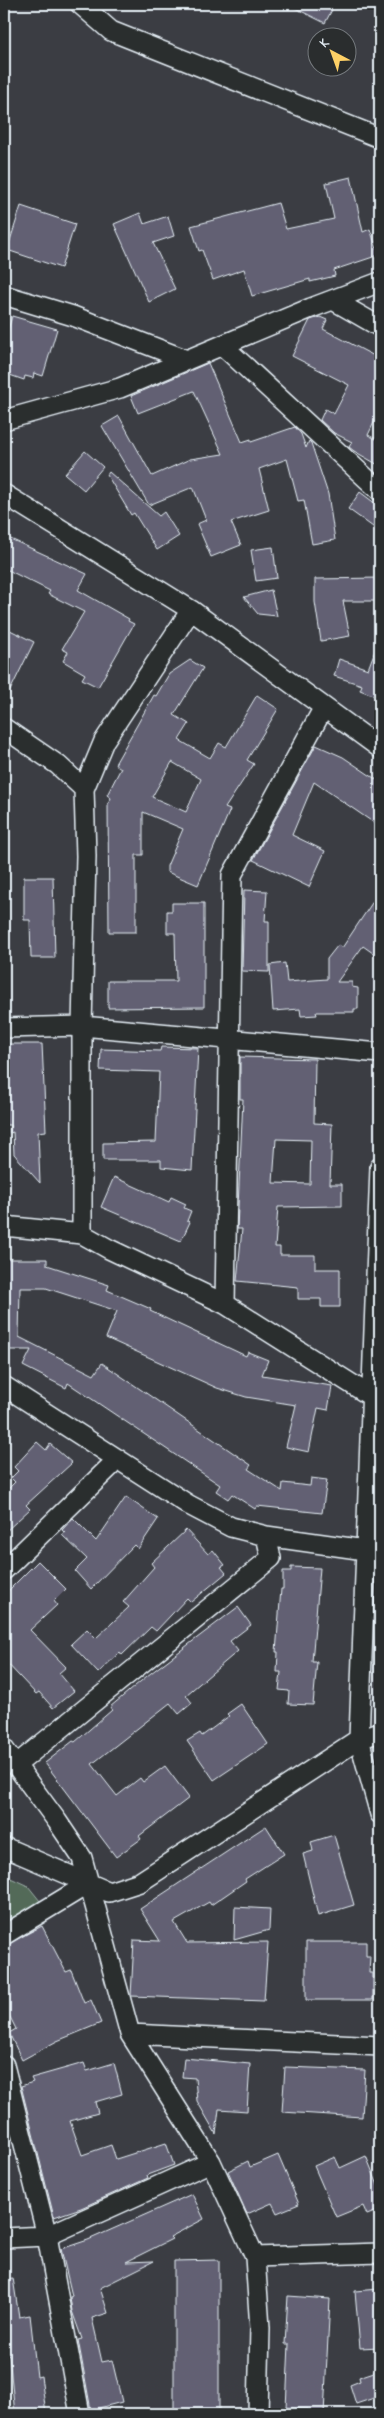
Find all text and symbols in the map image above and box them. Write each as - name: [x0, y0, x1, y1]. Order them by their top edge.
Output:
- north arrow: [306, 28, 356, 78]
- text: K: [315, 32, 335, 53]

